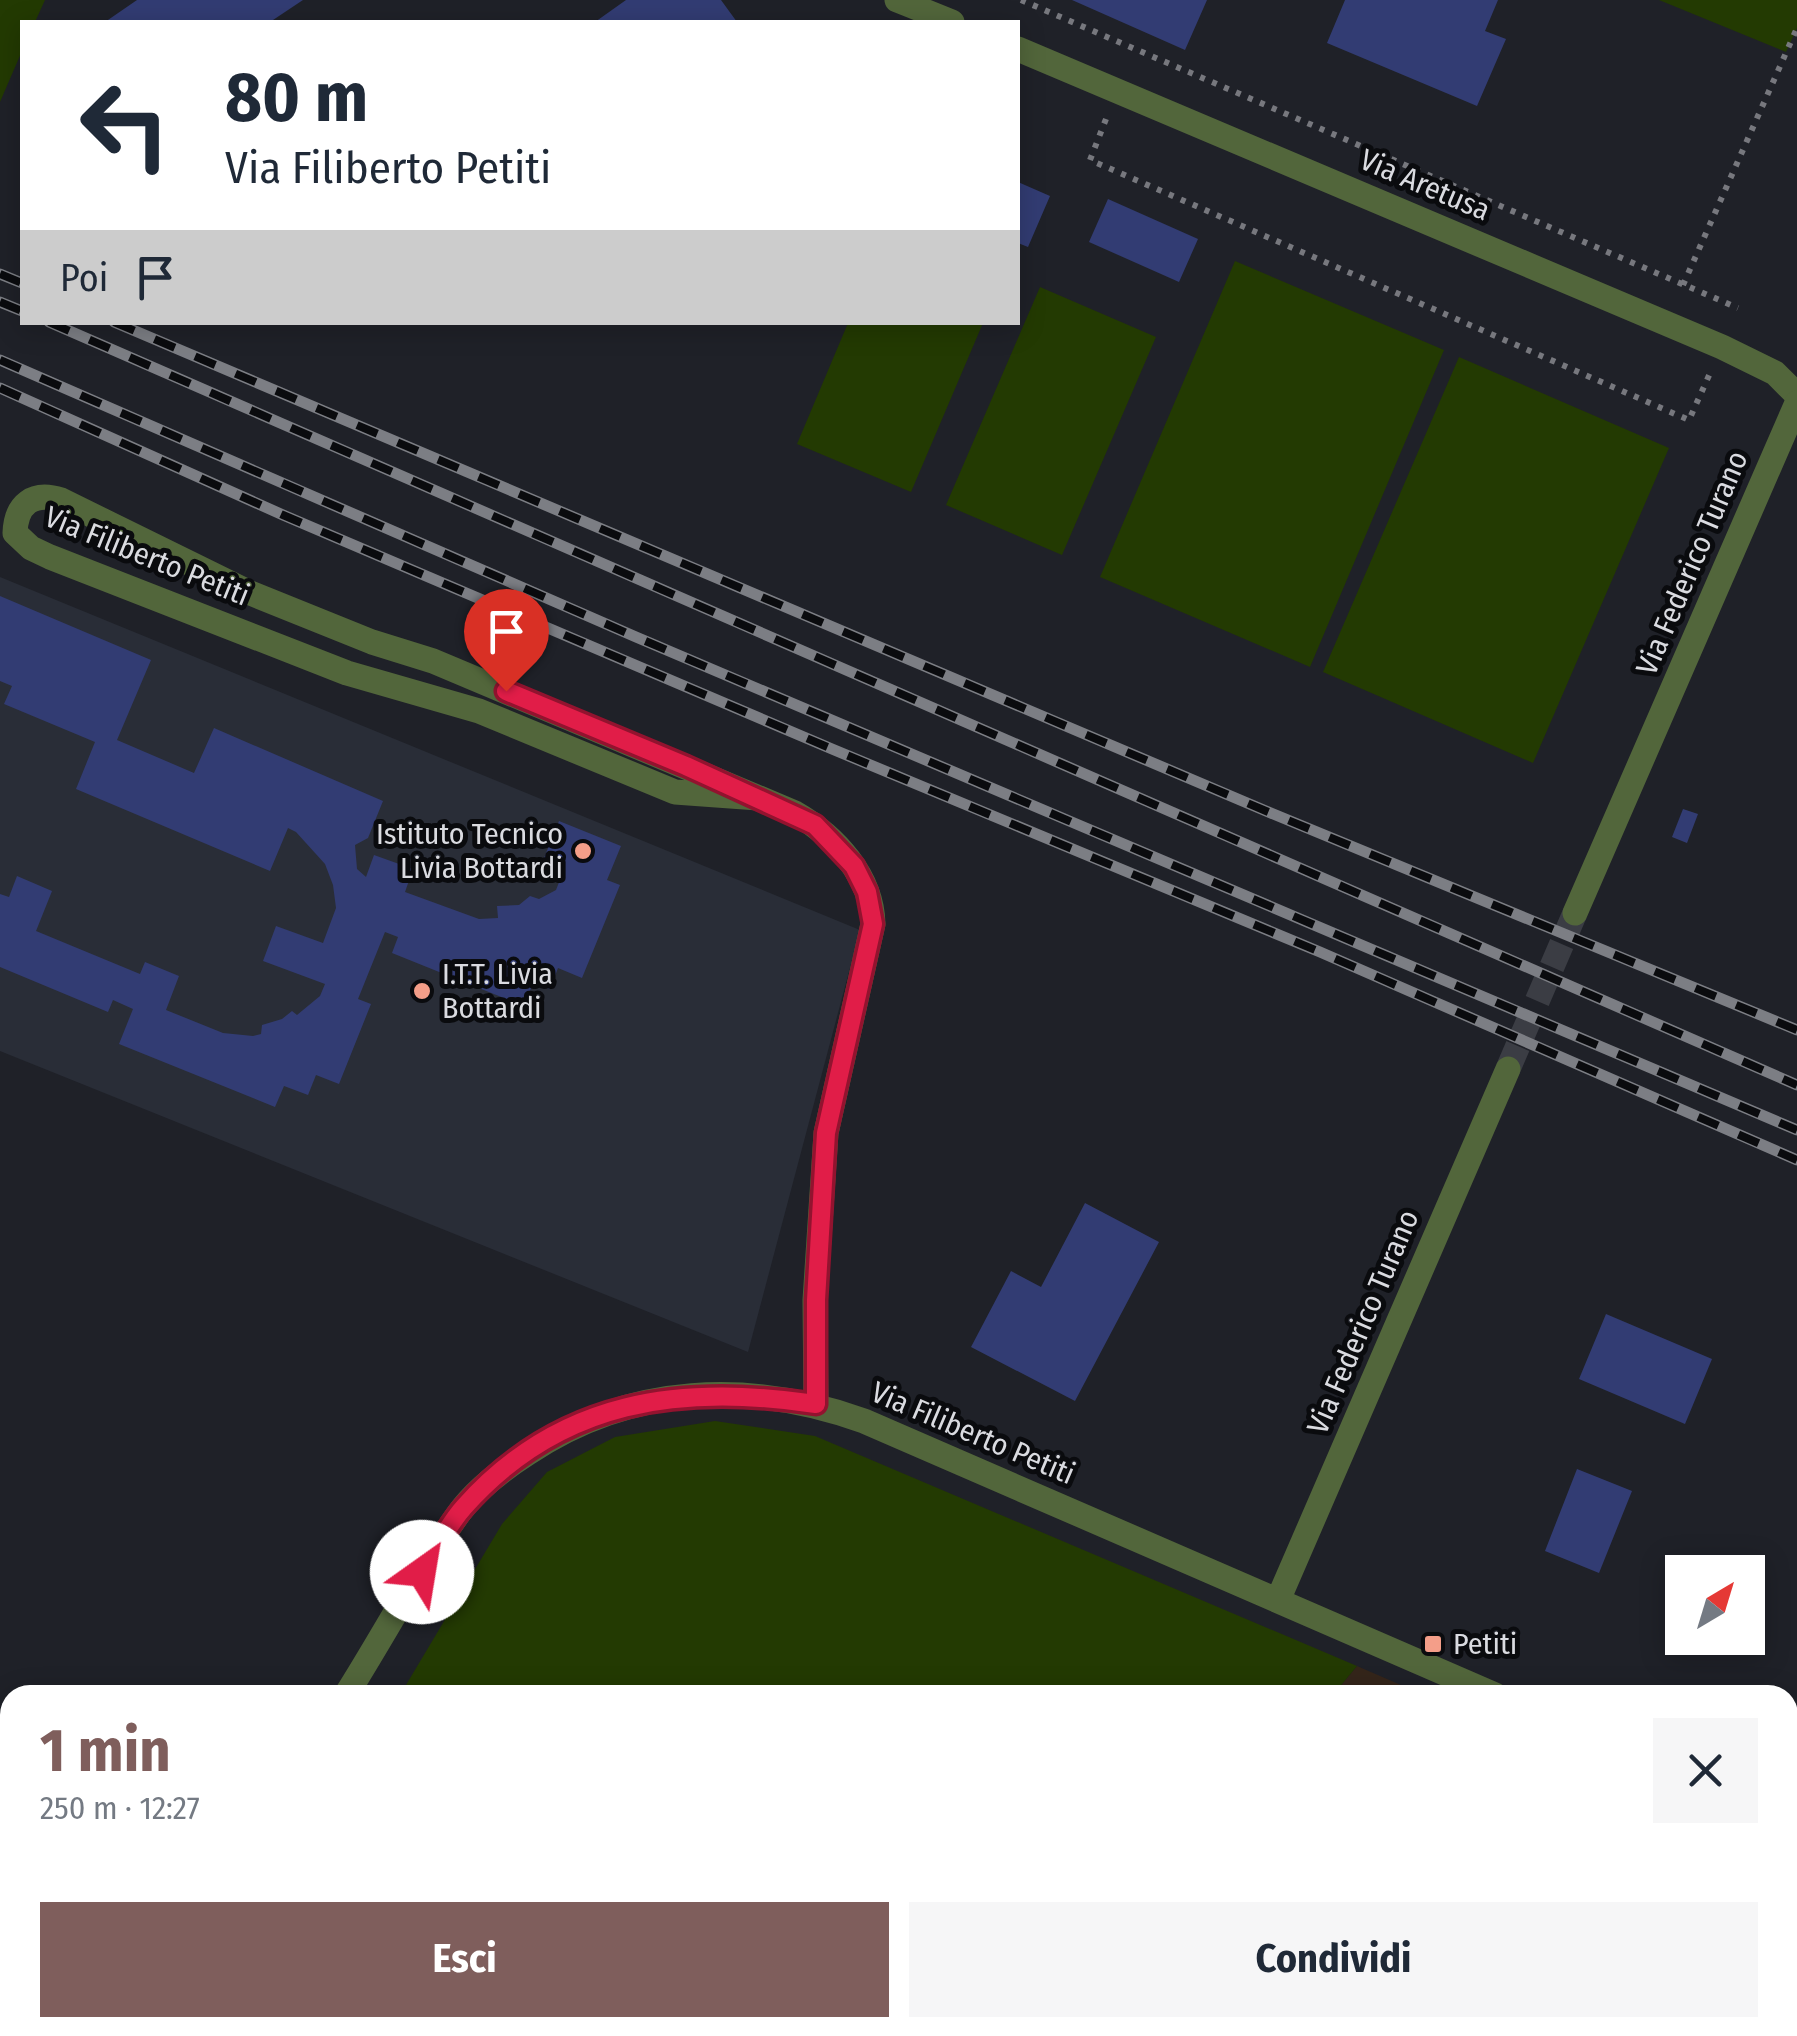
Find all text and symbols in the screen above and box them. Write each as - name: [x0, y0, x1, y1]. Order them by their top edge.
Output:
- text: 80 m: [225, 56, 368, 140]
- icon: left: [60, 60, 190, 190]
- text: Via Filiberto Petiti: [225, 141, 551, 195]
- street label: Via Aretusa: [1355, 142, 1495, 228]
- icon: arrive: [128, 250, 183, 305]
- text: Poi: [60, 255, 108, 301]
- street label: Via Federico Turano: [1629, 446, 1755, 680]
- street label: Via Filiberto Petiti: [39, 499, 255, 613]
- pin: [464, 589, 549, 692]
- icon: arrive: [479, 604, 534, 659]
- place label: Istituto Tecnico Livia Bottardi: [376, 816, 563, 886]
- marker: Istituto Tecnico Livia Bottardi: [572, 840, 594, 862]
- place label: I.T.T. Livia Bottardi: [442, 956, 553, 1026]
- marker: I.T.T. Livia Bottardi: [411, 980, 433, 1002]
- street label: Via Federico Turano: [1300, 1205, 1426, 1439]
- street label: Via Filiberto Petiti: [866, 1374, 1080, 1492]
- position arrow: [370, 1520, 474, 1624]
- north arrow: [1665, 1555, 1765, 1655]
- map controls: [1665, 1555, 1765, 1655]
- place label: Petiti: [1453, 1626, 1517, 1662]
- marker: Petiti: [1422, 1633, 1444, 1655]
- text: 1 min: [40, 1715, 171, 1787]
- button: close: [1653, 1718, 1758, 1823]
- text: 250 m · 12:27: [40, 1789, 200, 1827]
- button: Esci: [40, 1902, 889, 2017]
- button: Condividi: [909, 1902, 1758, 2017]

